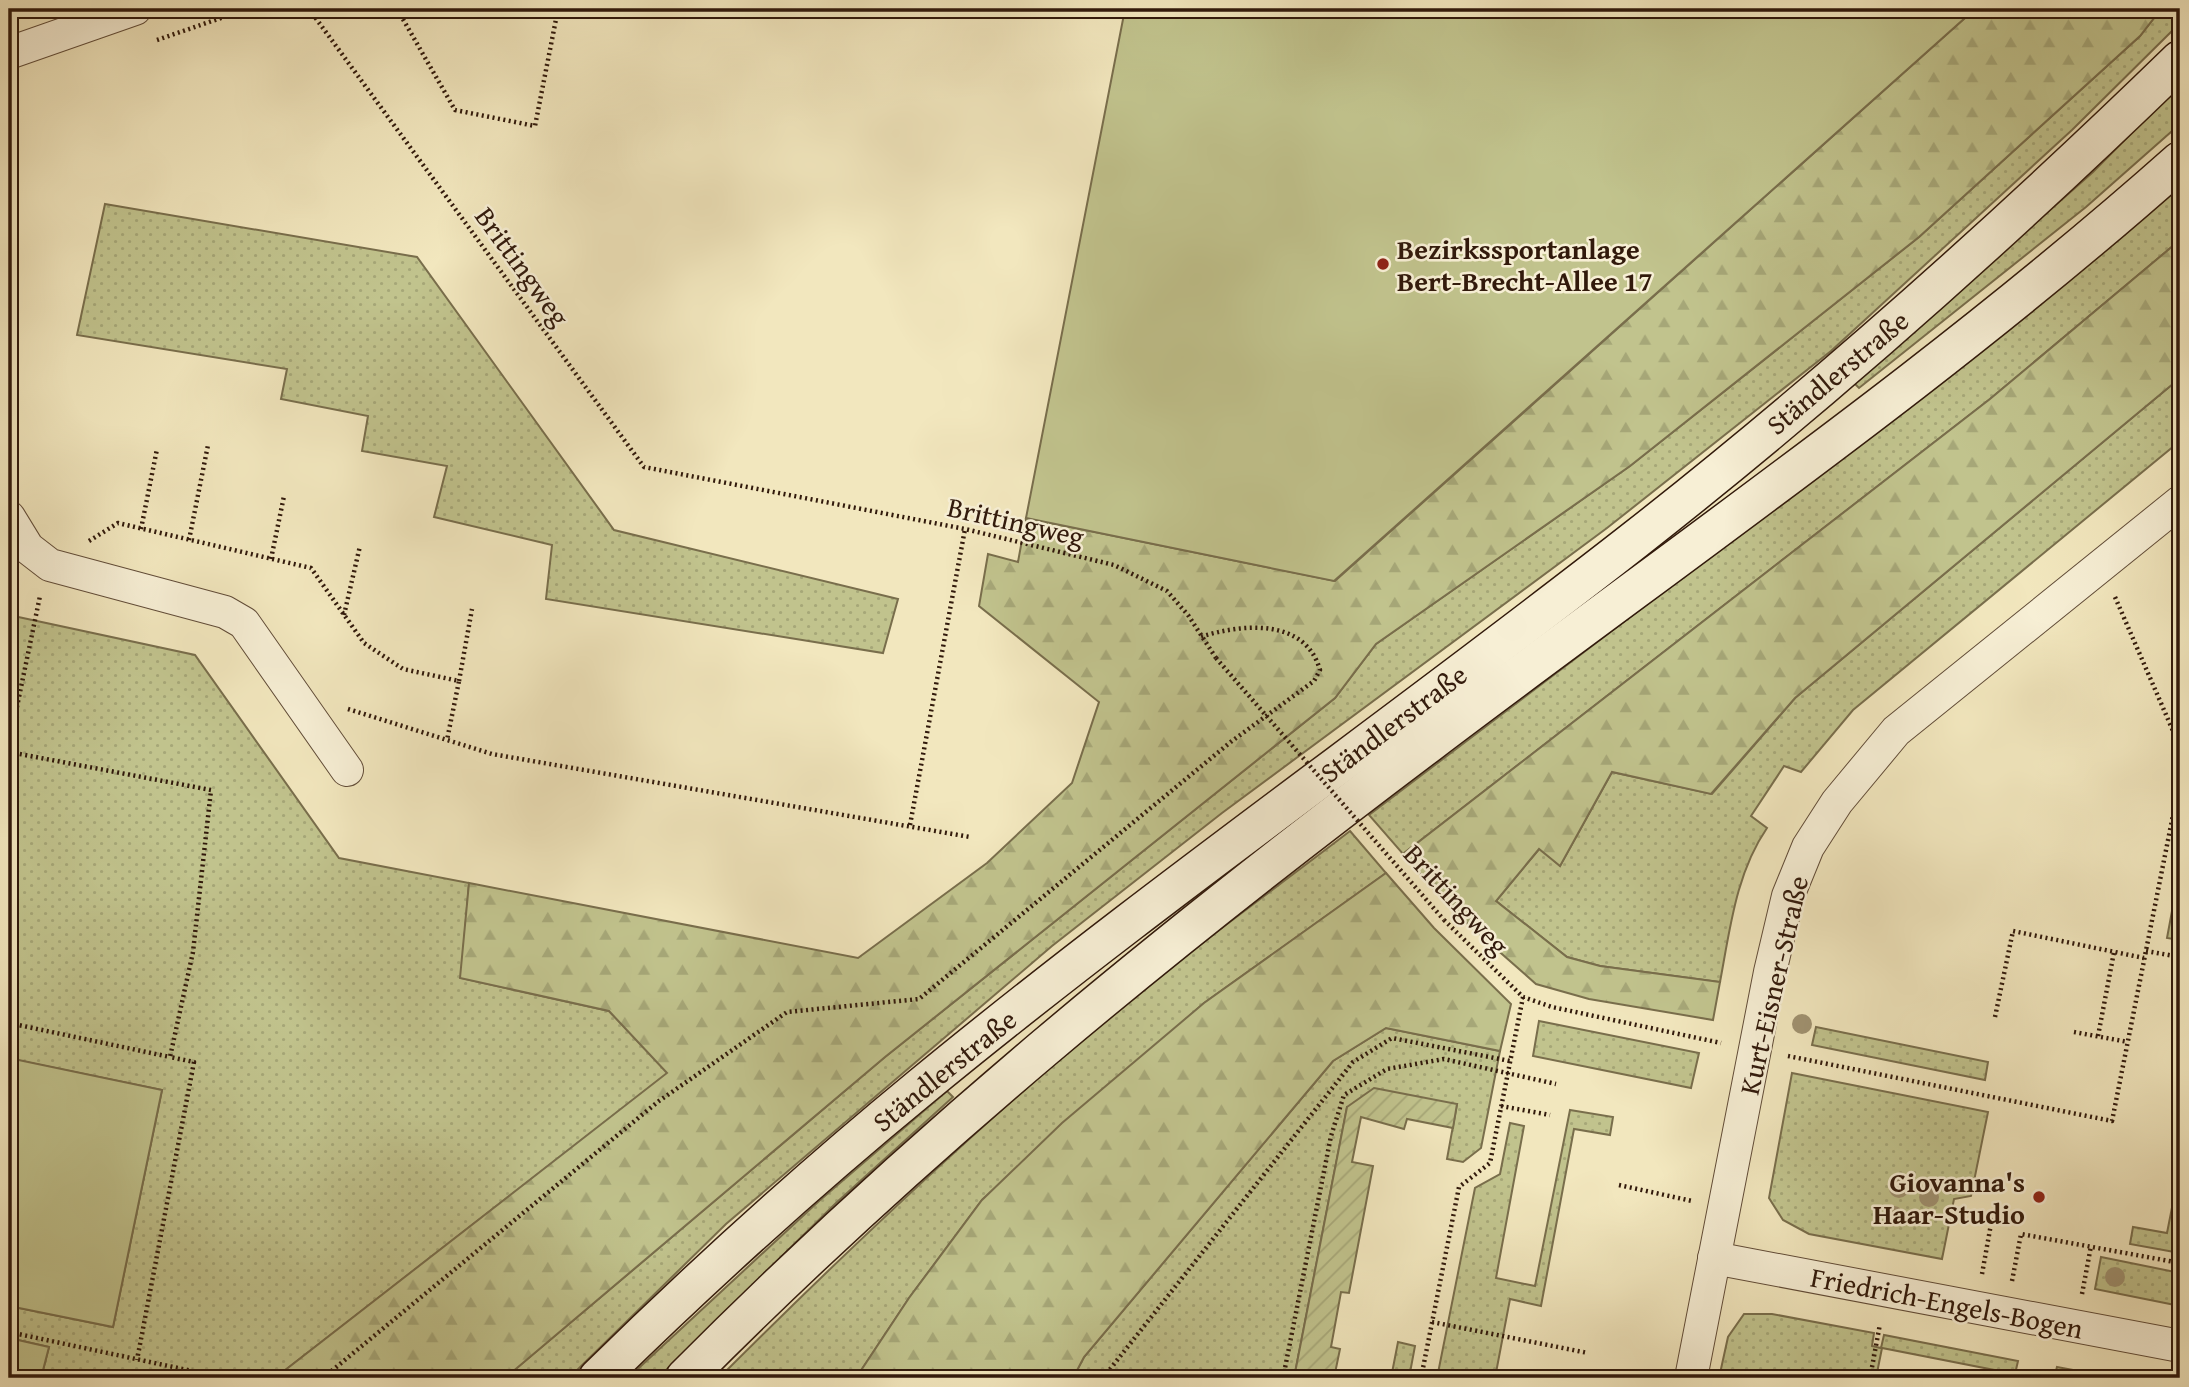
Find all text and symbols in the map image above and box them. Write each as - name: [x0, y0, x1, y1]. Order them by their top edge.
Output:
- street label: Brittingweg: [466, 198, 580, 334]
- place label: Bezirkssportanlage Bert-Brecht-Allee 17: [1397, 228, 1653, 301]
- marker: Bezirkssportanlage Bert-Brecht-Allee 17: [1375, 256, 1391, 272]
- street label: Ständlerstraße: [1757, 300, 1917, 444]
- street label: Brittingweg: [944, 485, 1088, 557]
- street label: Ständlerstraße: [1311, 654, 1475, 792]
- street label: Brittingweg: [1395, 834, 1519, 964]
- street label: Kurt-Eisner-Straße: [1728, 871, 1818, 1099]
- street label: Ständlerstraße: [863, 999, 1025, 1141]
- place label: Giovanna's Haar-Studio: [1873, 1161, 2025, 1234]
- marker: Giovanna's Haar-Studio: [2031, 1189, 2047, 1205]
- street label: Friedrich-Engels-Bogen: [1807, 1256, 2087, 1349]

